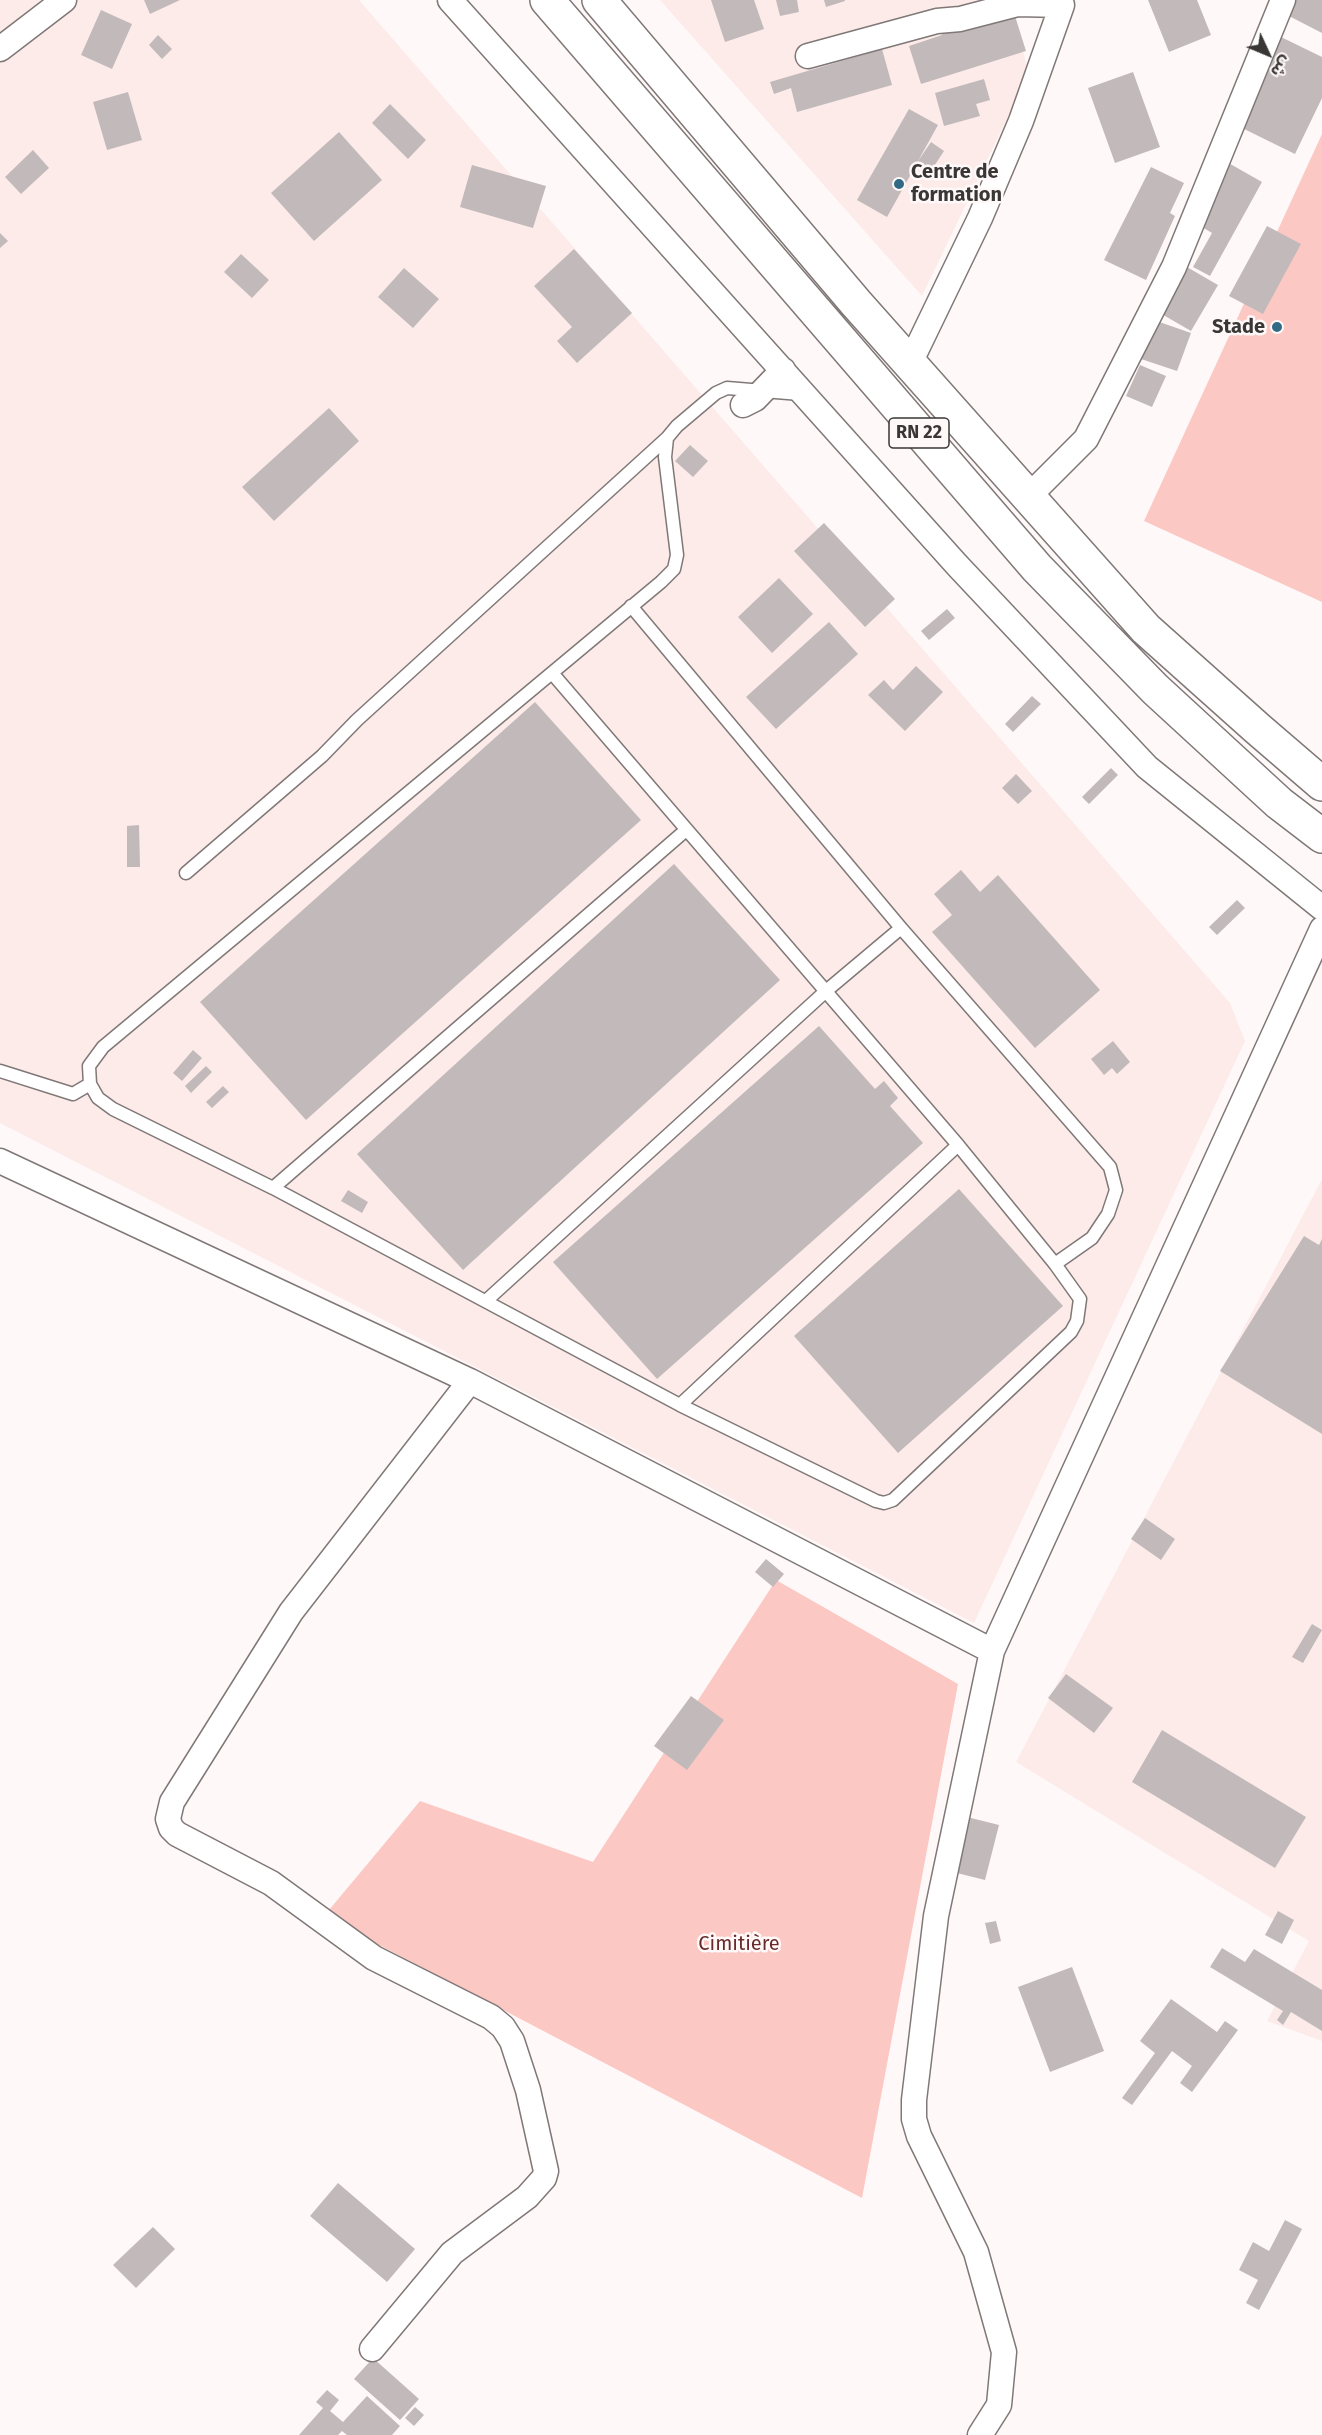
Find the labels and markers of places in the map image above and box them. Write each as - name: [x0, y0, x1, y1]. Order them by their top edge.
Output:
- place label: Centre de formation: [911, 160, 1002, 207]
- marker: Centre de formation: [892, 177, 906, 191]
- place label: Stade: [1212, 315, 1265, 339]
- marker: Stade: [1270, 320, 1284, 334]

